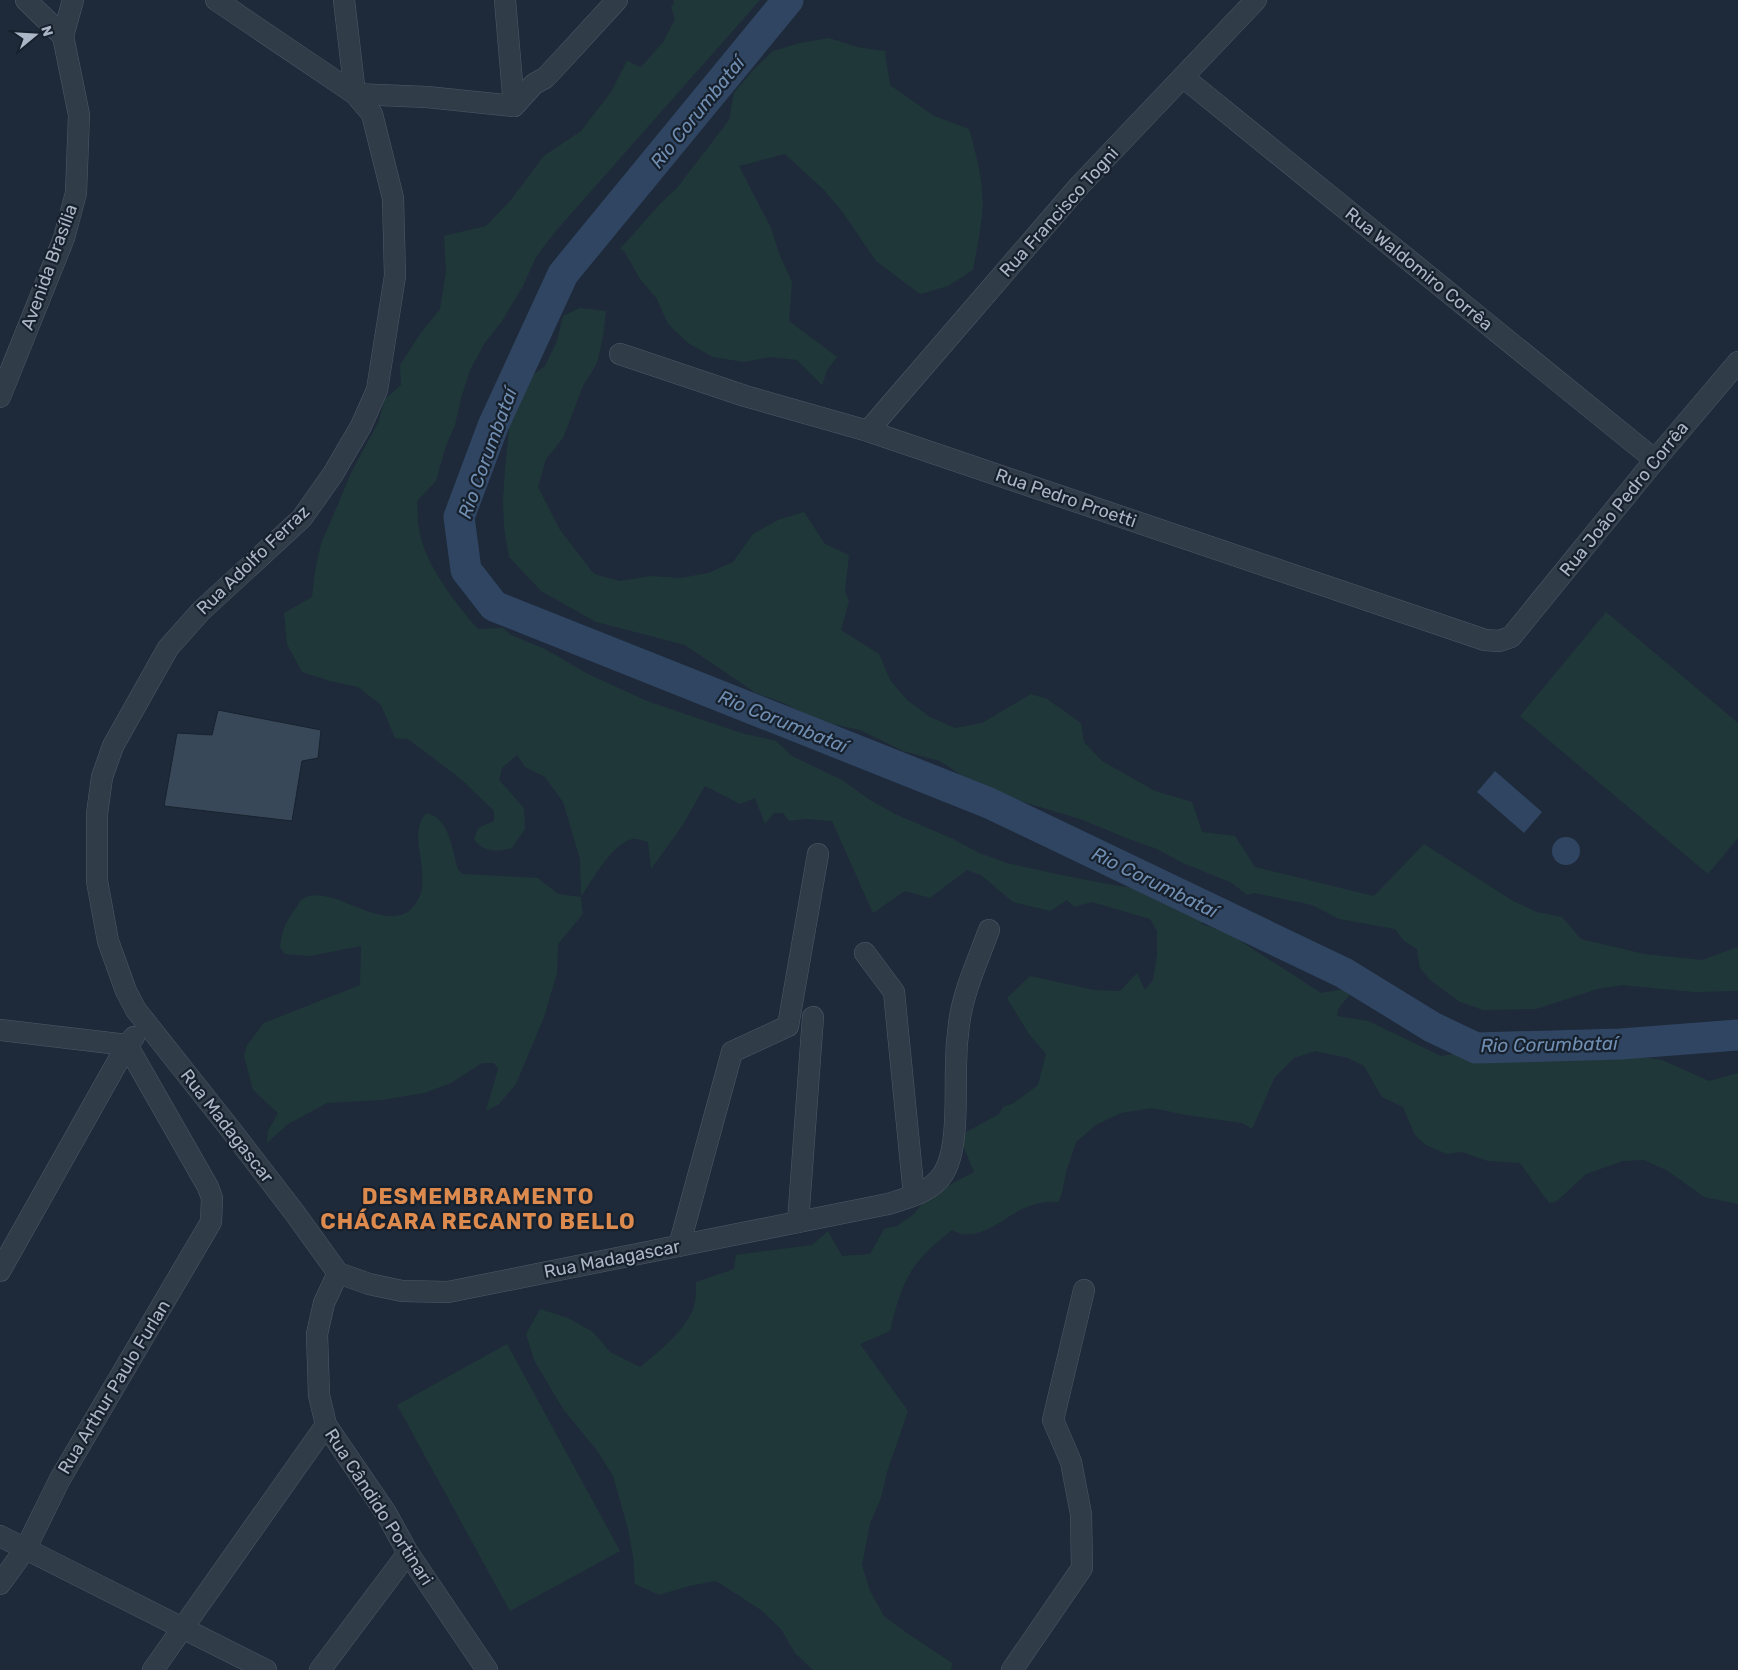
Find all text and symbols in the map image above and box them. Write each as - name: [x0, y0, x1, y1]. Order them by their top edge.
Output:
- north arrow: [10, 10, 60, 60]
- text: N: [37, 24, 57, 39]
- water label: Rio Corumbataí: [645, 50, 751, 173]
- street label: Rua Francisco Togni: [995, 142, 1123, 282]
- street label: Avenida Brasília: [16, 201, 82, 333]
- street label: Rua Waldomiro Corrêa: [1341, 203, 1497, 335]
- water label: Rio Corumbataí: [453, 383, 523, 522]
- street label: Rua João Pedro Corrêa: [1555, 417, 1693, 581]
- street label: Rua Pedro Proetti: [993, 464, 1139, 532]
- street label: Rua Adolfo Ferraz: [192, 501, 314, 619]
- water label: Rio Corumbataí: [715, 685, 853, 759]
- water label: Rio Corumbataí: [1088, 842, 1224, 924]
- water label: Rio Corumbataí: [1480, 1032, 1620, 1057]
- street label: Rua Madagascar: [176, 1065, 278, 1187]
- district label: DESMEMBRAMENTO CHÁCARA RECANTO BELLO: [320, 1183, 636, 1235]
- street label: Rua Madagascar: [542, 1235, 682, 1283]
- street label: Rua Arthur Paulo Furlan: [53, 1296, 175, 1478]
- street label: Rua Cândido Portinari: [320, 1425, 438, 1589]

